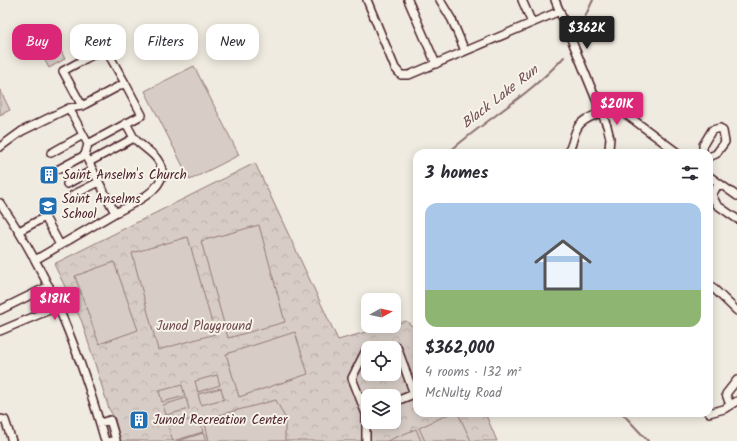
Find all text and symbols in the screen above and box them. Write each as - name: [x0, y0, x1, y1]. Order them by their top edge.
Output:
- pin: $362K: [559, 16, 615, 50]
- text: $362K: [568, 18, 606, 39]
- chip: Buy: [12, 24, 62, 60]
- chip: Rent: [70, 24, 126, 60]
- chip: Filters: [134, 24, 198, 60]
- chip: New: [206, 24, 259, 60]
- water label: Black Lake Run: [457, 59, 544, 134]
- pin: $201K: [589, 92, 645, 126]
- text: $201K: [600, 94, 634, 115]
- text: 3 homes: [425, 160, 488, 187]
- icon: filters: [679, 162, 701, 184]
- building icon: Saint Anselm's Church: [38, 164, 60, 186]
- place label: Saint Anselm's Church: [63, 165, 187, 186]
- place label: Saint Anselms School: [62, 189, 141, 225]
- school or university icon: Saint Anselms School: [37, 195, 59, 217]
- icon: home: [527, 229, 599, 301]
- pin: $181K: [27, 287, 83, 321]
- text: $181K: [39, 289, 71, 310]
- north arrow: [361, 293, 401, 333]
- map controls: [361, 293, 401, 429]
- park label: Junod Playground: [156, 316, 252, 337]
- text: $362,000: [425, 335, 494, 362]
- button: locate: [361, 341, 401, 381]
- text: 4 rooms · 132 m²: [425, 362, 521, 383]
- text: McNulty Road: [425, 383, 502, 404]
- button: layers: [361, 389, 401, 429]
- building icon: Junod Recreation Center: [128, 409, 150, 431]
- place label: Junod Recreation Center: [153, 410, 288, 431]

